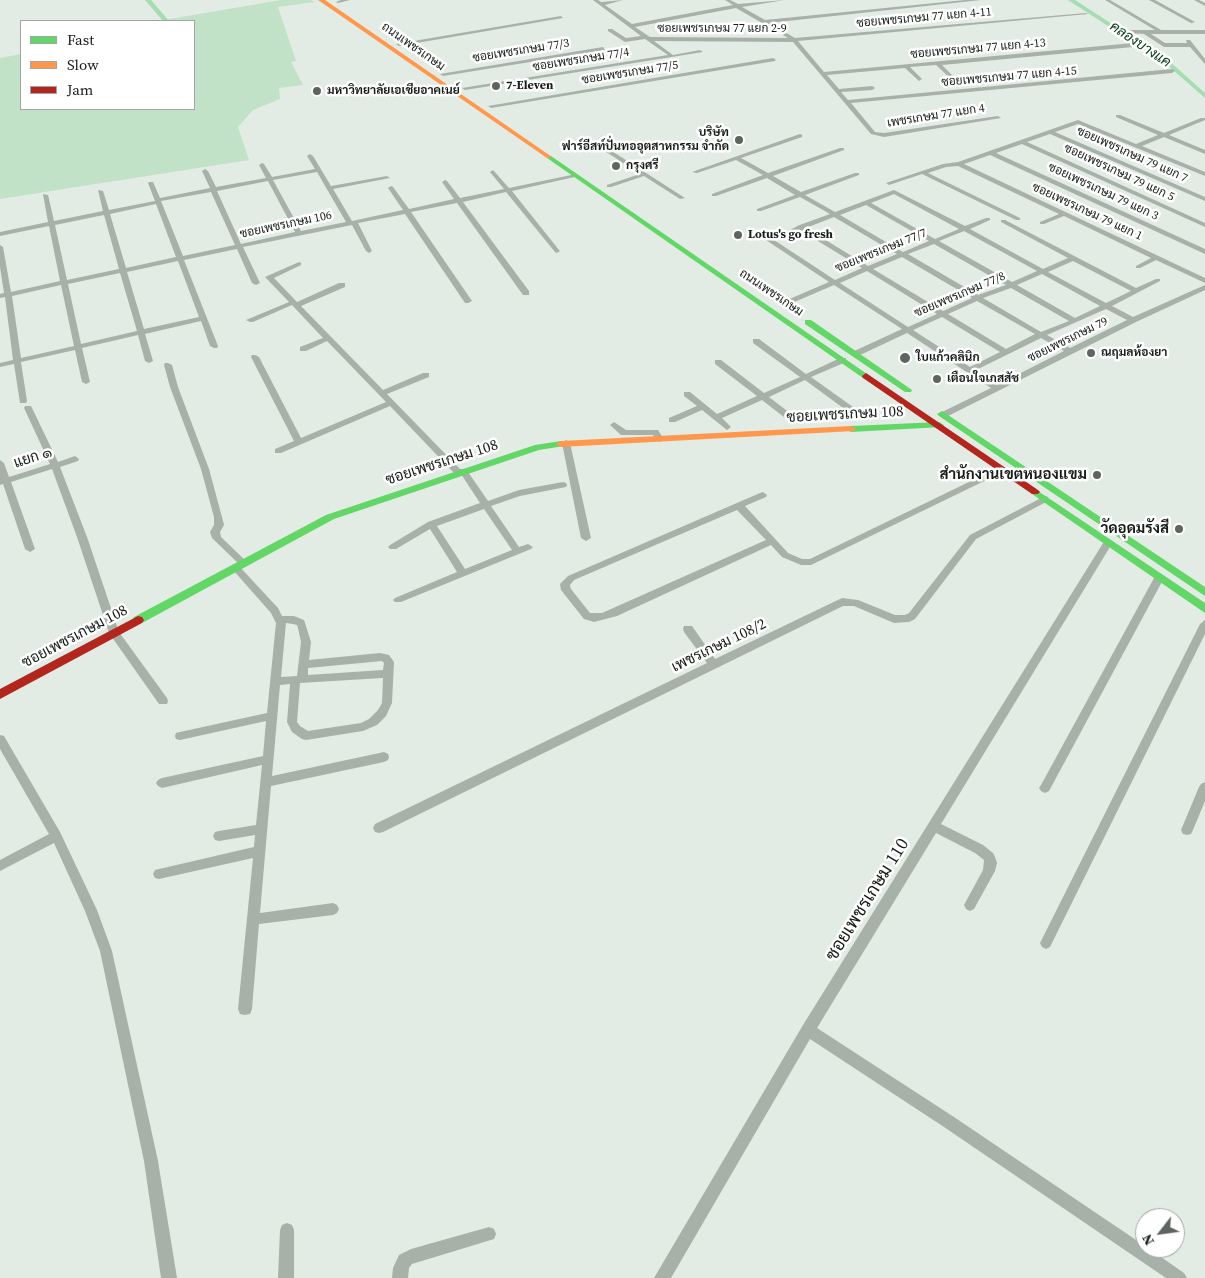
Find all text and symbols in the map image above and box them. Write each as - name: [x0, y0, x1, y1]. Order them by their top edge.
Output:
- street label: ซอยเพชรเกษม 77 แยก 4-11: [856, 5, 992, 31]
- water label: คลองบางแค: [1106, 19, 1174, 71]
- legend: [20, 20, 195, 110]
- street label: ถนนเพชรเกษม: [379, 20, 447, 74]
- street label: ซอยเพชรเกษม 77 แยก 2-9: [657, 22, 787, 36]
- text: Fast: [67, 29, 94, 50]
- street label: ซอยเพชรเกษม 77/3: [472, 36, 570, 66]
- street label: ซอยเพชรเกษม 77 แยก 4-13: [910, 36, 1046, 62]
- street label: ซอยเพชรเกษม 77/4: [532, 45, 630, 75]
- text: Slow: [67, 54, 99, 75]
- street label: ซอยเพชรเกษม 77/5: [581, 58, 679, 88]
- street label: ซอยเพชรเกษม 77 แยก 4-15: [941, 64, 1077, 90]
- text: Jam: [67, 79, 93, 100]
- place label: 7-Eleven: [506, 79, 553, 93]
- marker: 7-Eleven: [490, 80, 502, 92]
- place label: มหาวิทยาลัยเอเชียอาคเนย์: [327, 84, 460, 98]
- marker: มหาวิทยาลัยเอเชียอาคเนย์: [311, 85, 323, 97]
- street label: เพชรเกษม 77 แยก 4: [886, 101, 986, 131]
- street label: ซอยเพชรเกษม 79 แยก 7: [1074, 124, 1190, 186]
- place label: บริษัท ฟาร์อีสท์ปั่นทออุตสาหกรรม จำกัด: [562, 126, 729, 154]
- marker: บริษัท ฟาร์อีสท์ปั่นทออุตสาหกรรม จำกัด: [733, 134, 745, 146]
- street label: ซอยเพชรเกษม 79 แยก 5: [1062, 141, 1176, 205]
- place label: กรุงศรี: [626, 159, 658, 173]
- marker: กรุงศรี: [610, 160, 622, 172]
- street label: ซอยเพชรเกษม 79 แยก 3: [1046, 160, 1160, 224]
- street label: ซอยเพชรเกษม 79 แยก 1: [1030, 180, 1144, 244]
- street label: ซอยเพชรเกษม 106: [239, 208, 333, 242]
- street label: ซอยเพชรเกษม 77/7: [833, 226, 929, 276]
- place label: Lotus's go fresh: [748, 228, 833, 242]
- marker: Lotus's go fresh: [732, 229, 744, 241]
- street label: ถนนเพชรเกษม: [736, 266, 806, 320]
- street label: ซอยเพชรเกษม 77/8: [912, 269, 1008, 321]
- street label: ซอยเพชรเกษม 79: [1025, 314, 1111, 366]
- place label: ณฤมลห้องยา: [1101, 346, 1167, 360]
- marker: ณฤมลห้องยา: [1085, 347, 1097, 359]
- marker: ใบแก้วคลินิก: [898, 351, 912, 365]
- place label: ใบแก้วคลินิก: [916, 351, 980, 365]
- place label: เตือนใจเภสสัช: [947, 372, 1019, 386]
- marker: เตือนใจเภสสัช: [931, 373, 943, 385]
- street label: ซอยเพชรเกษม 108: [786, 403, 904, 427]
- street label: ซอยเพชรเกษม 108: [384, 436, 500, 490]
- street label: แยก ๑: [11, 443, 55, 473]
- place label: สำนักงานเขตหนองแขม: [939, 466, 1087, 484]
- marker: สำนักงานเขตหนองแขม: [1091, 469, 1103, 481]
- place label: วัดอุดมรังสี: [1100, 520, 1169, 538]
- marker: วัดอุดมรังสี: [1173, 523, 1185, 535]
- street label: ซอยเพชรเกษม 108: [19, 602, 131, 672]
- street label: เพชรเกษม 108/2: [669, 615, 769, 677]
- street label: ซอยเพชรเกษม 110: [822, 835, 914, 965]
- north arrow: [1135, 1208, 1185, 1258]
- text: N: [1137, 1231, 1159, 1249]

